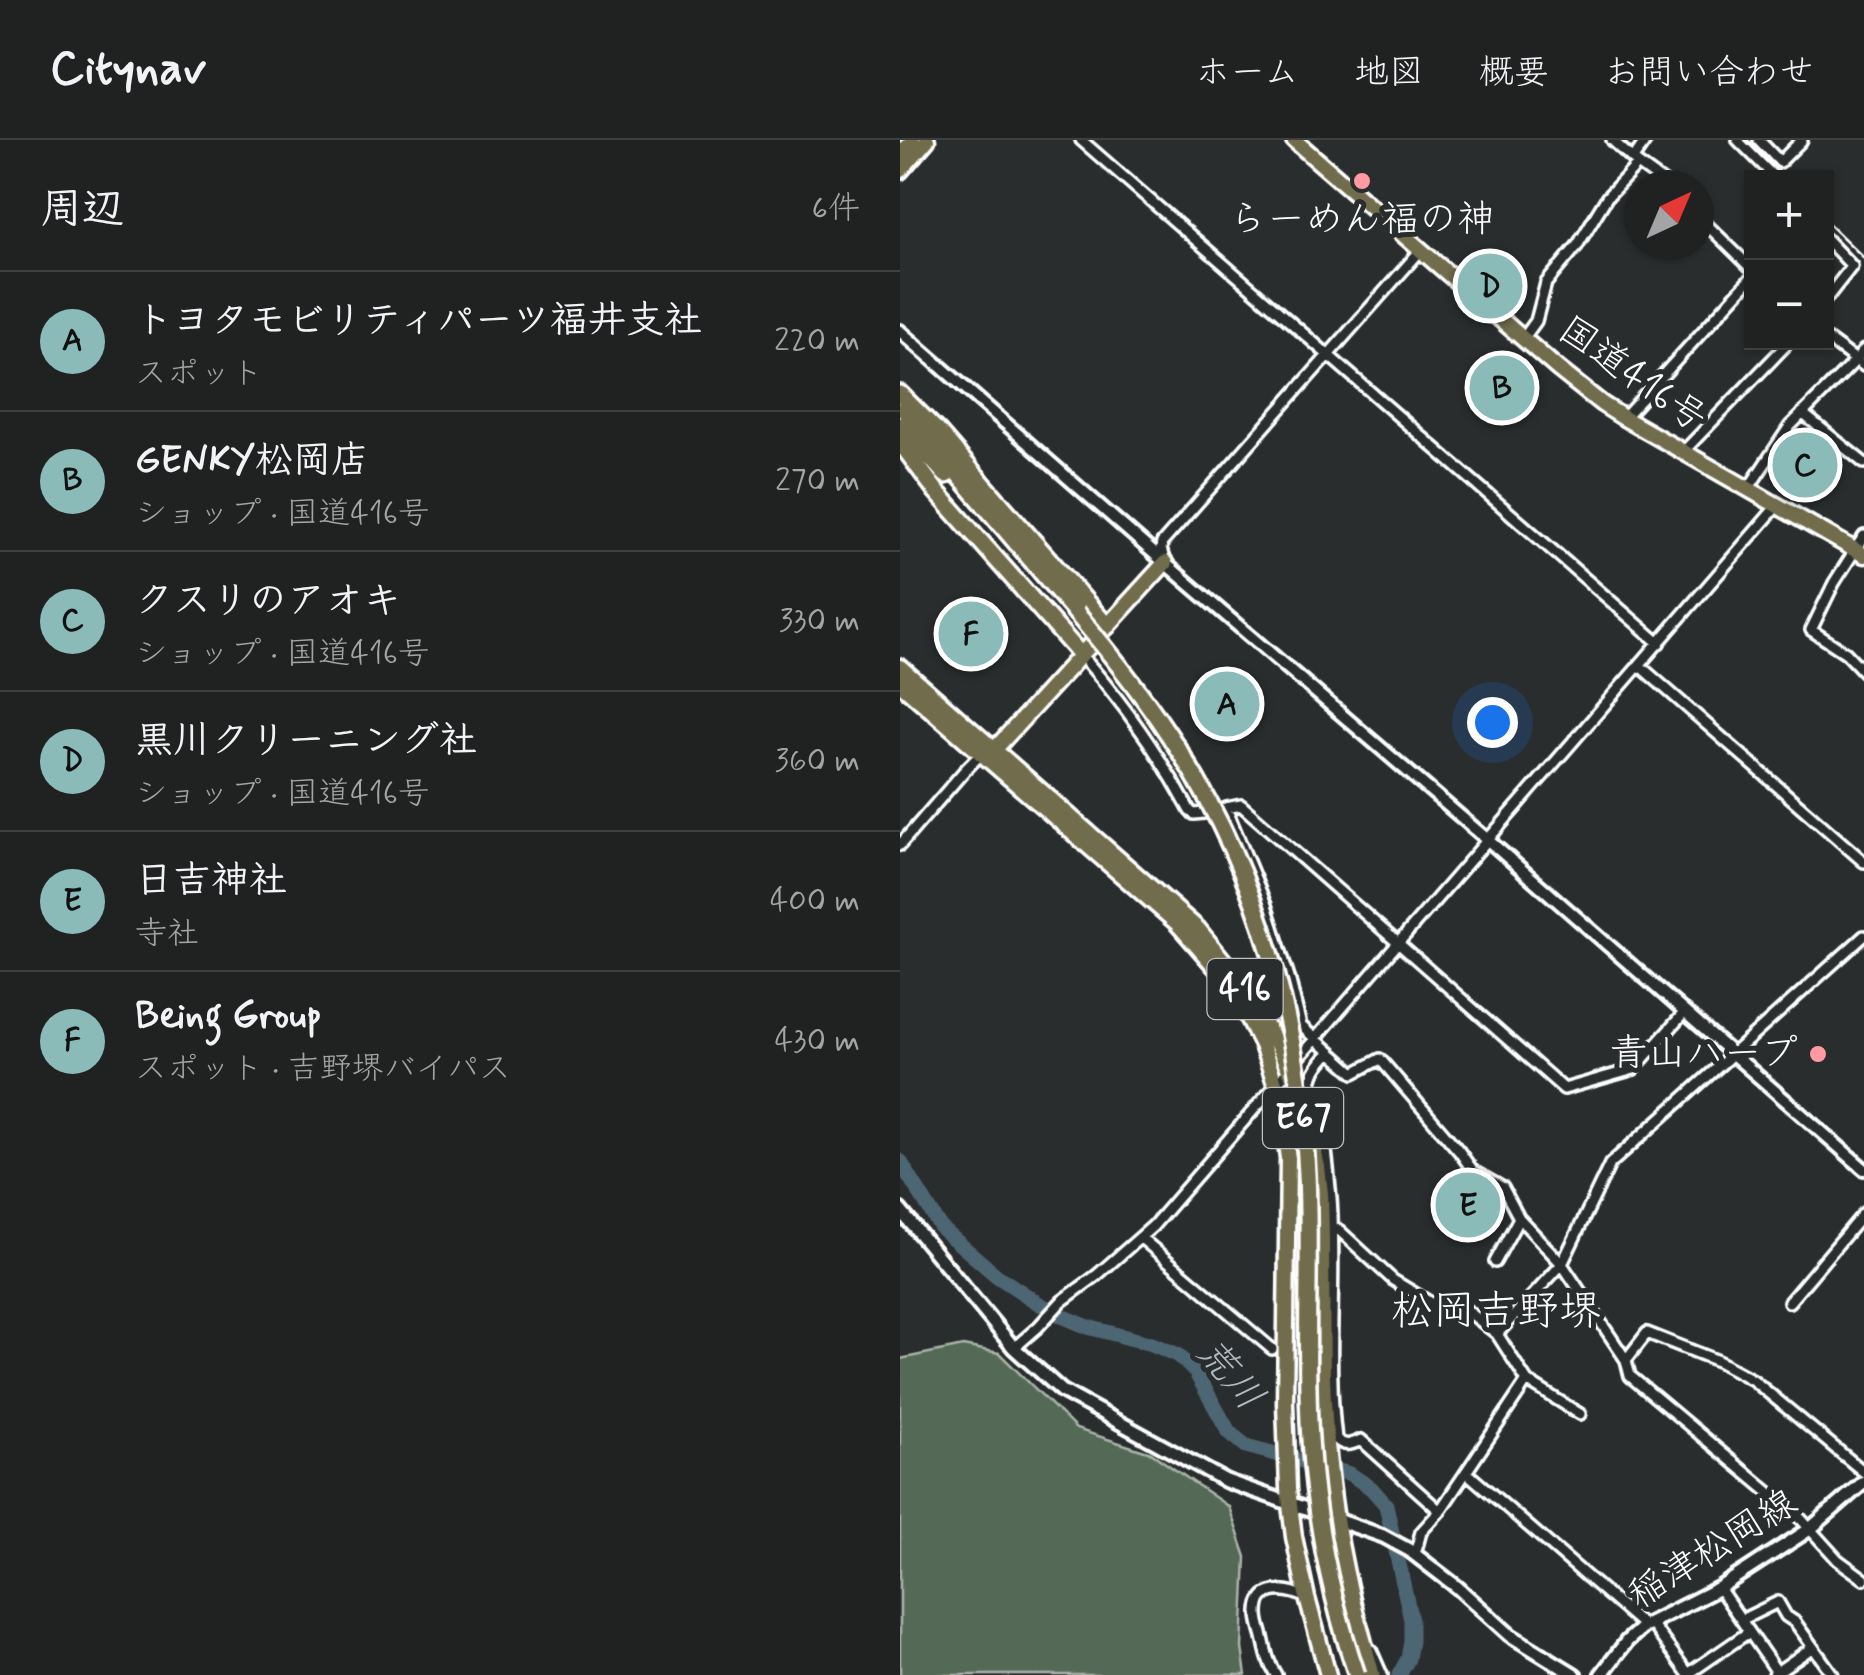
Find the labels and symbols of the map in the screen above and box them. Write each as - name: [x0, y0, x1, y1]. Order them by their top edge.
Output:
- marker: らーめん福の神: [1351, 170, 1373, 192]
- north arrow: [1624, 170, 1714, 260]
- place label: らーめん福の神: [1229, 196, 1495, 245]
- pin: D: [1458, 248, 1522, 324]
- street label: 国道416号: [1548, 306, 1716, 444]
- pin: B: [1470, 350, 1534, 426]
- pin: C: [1772, 428, 1838, 502]
- pin: F: [938, 596, 1004, 672]
- pin: A: [1194, 666, 1260, 742]
- your location: [1467, 697, 1518, 748]
- road number: 416: [1208, 959, 1282, 1019]
- place label: 青山ハープ: [1610, 1030, 1798, 1079]
- marker: 青山ハープ: [1807, 1043, 1829, 1065]
- road number: E67: [1263, 1088, 1343, 1148]
- pin: E: [1436, 1168, 1500, 1242]
- district label: 松岡吉野堺: [1391, 1285, 1601, 1340]
- water label: 荒川: [1183, 1328, 1275, 1422]
- street label: 稲津松岡線: [1619, 1479, 1807, 1621]

